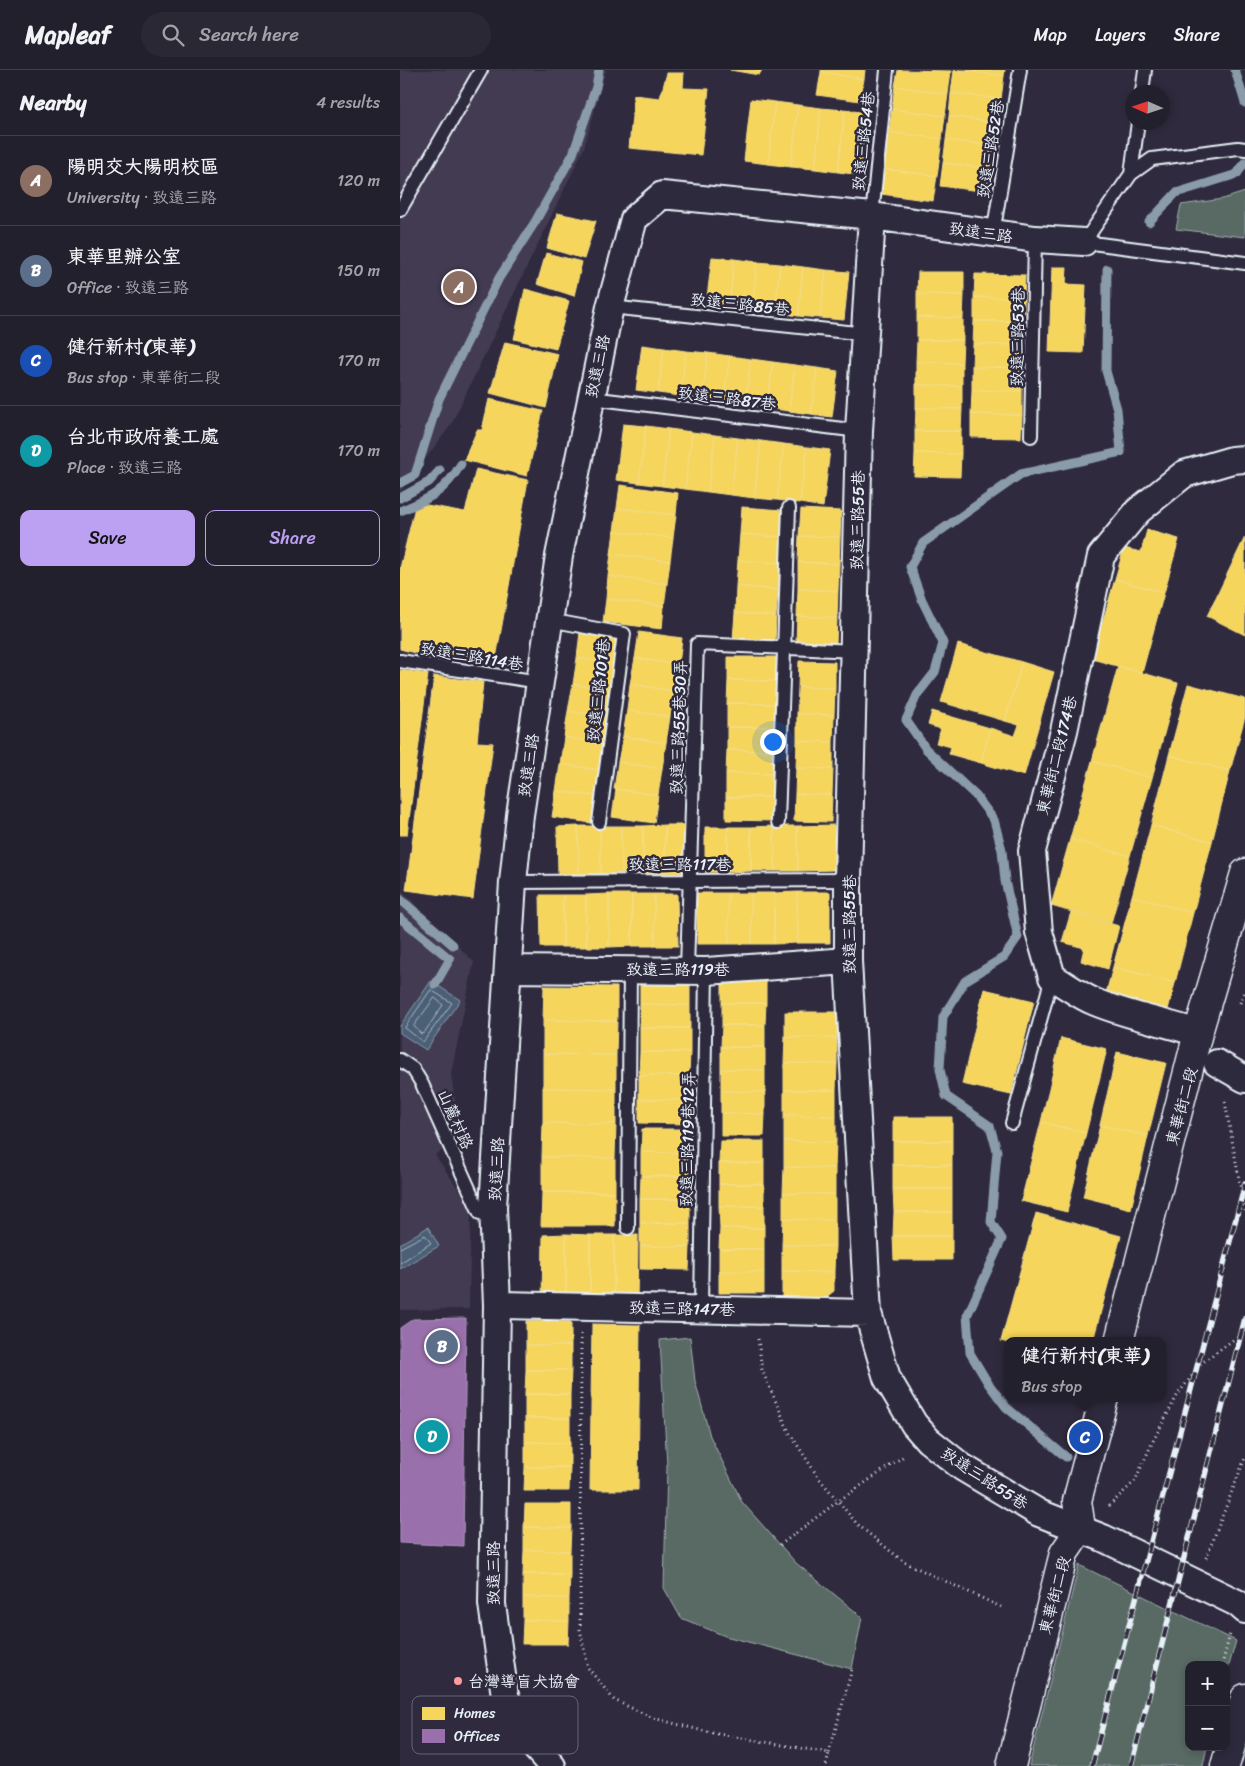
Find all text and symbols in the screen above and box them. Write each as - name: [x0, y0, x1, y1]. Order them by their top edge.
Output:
- search box: [141, 12, 491, 57]
- text: Mapleaf: [25, 14, 111, 56]
- text: Search here: [199, 18, 299, 51]
- text: Map: [1034, 19, 1067, 51]
- text: Layers: [1095, 19, 1146, 51]
- text: Share: [1174, 19, 1220, 51]
- icon: search: [159, 21, 187, 49]
- text: Nearby: [20, 84, 86, 122]
- north arrow: [1125, 85, 1170, 130]
- text: 4 results: [316, 88, 380, 117]
- street label: 致遠三路54巷: [844, 90, 883, 192]
- street label: 致遠三路52巷: [968, 98, 1013, 200]
- text: 陽明交大陽明校區: [67, 150, 219, 183]
- text: A: [31, 166, 41, 195]
- text: 120 m: [337, 166, 380, 195]
- text: University · 致遠三路: [67, 183, 216, 212]
- street label: 致遠三路: [947, 214, 1015, 251]
- text: 東華里辦公室: [67, 240, 181, 273]
- text: B: [31, 256, 41, 285]
- text: 150 m: [337, 256, 380, 285]
- pin: A: [443, 268, 475, 306]
- text: Office · 致遠三路: [67, 273, 189, 302]
- street label: 致遠三路85巷: [689, 285, 791, 324]
- street label: 致遠三路53巷: [1002, 287, 1033, 387]
- text: 健行新村(東華): [67, 330, 194, 363]
- street label: 致遠三路: [577, 332, 618, 400]
- text: C: [31, 346, 41, 375]
- text: 170 m: [337, 346, 380, 375]
- text: Bus stop · 東華街二段: [67, 363, 220, 392]
- street label: 致遠三路87巷: [676, 378, 778, 419]
- text: 台北市政府養工處: [67, 420, 219, 453]
- text: D: [31, 436, 41, 465]
- text: 170 m: [337, 436, 380, 465]
- text: Place · 致遠三路: [67, 453, 182, 482]
- street label: 致遠三路55巷: [842, 470, 873, 570]
- button: Save: [20, 510, 195, 566]
- button: Share: [205, 510, 380, 566]
- street label: 致遠三路114巷: [418, 634, 525, 679]
- street label: 致遠三路101巷: [579, 637, 618, 743]
- street label: 致遠三路55巷30弄: [662, 659, 695, 795]
- street label: 東華街二段174巷: [1028, 692, 1085, 818]
- your location: [760, 729, 786, 755]
- street label: 致遠三路: [510, 731, 547, 799]
- street label: 致遠三路117巷: [629, 850, 731, 879]
- street label: 致遠三路55巷: [835, 874, 864, 974]
- street label: 致遠三路119巷: [626, 955, 730, 984]
- street label: 東華街二段: [1157, 1064, 1206, 1149]
- street label: 致遠三路119巷12弄: [672, 1071, 703, 1207]
- street label: 山麓村路: [429, 1084, 482, 1154]
- street label: 致遠三路: [480, 1136, 513, 1202]
- street label: 致遠三路147巷: [629, 1293, 735, 1324]
- pin: B: [426, 1327, 458, 1365]
- popup: [1004, 1337, 1166, 1402]
- text: 健行新村(東華): [1021, 1339, 1149, 1372]
- text: Bus stop: [1021, 1372, 1082, 1401]
- pin: D: [416, 1417, 448, 1455]
- pin: C: [1069, 1418, 1101, 1456]
- street label: 致遠三路55巷: [935, 1439, 1034, 1518]
- street label: 致遠三路: [479, 1541, 508, 1605]
- street label: 東華街二段: [1030, 1553, 1079, 1638]
- map controls: [1185, 1661, 1230, 1751]
- button: +: [1185, 1661, 1230, 1706]
- place label: 台灣導盲犬協會: [468, 1667, 580, 1696]
- marker: 台灣導盲犬協會: [452, 1675, 464, 1687]
- legend: [412, 1696, 578, 1754]
- text: Homes: [454, 1701, 496, 1726]
- button: −: [1185, 1706, 1230, 1751]
- text: Offices: [454, 1724, 501, 1749]

